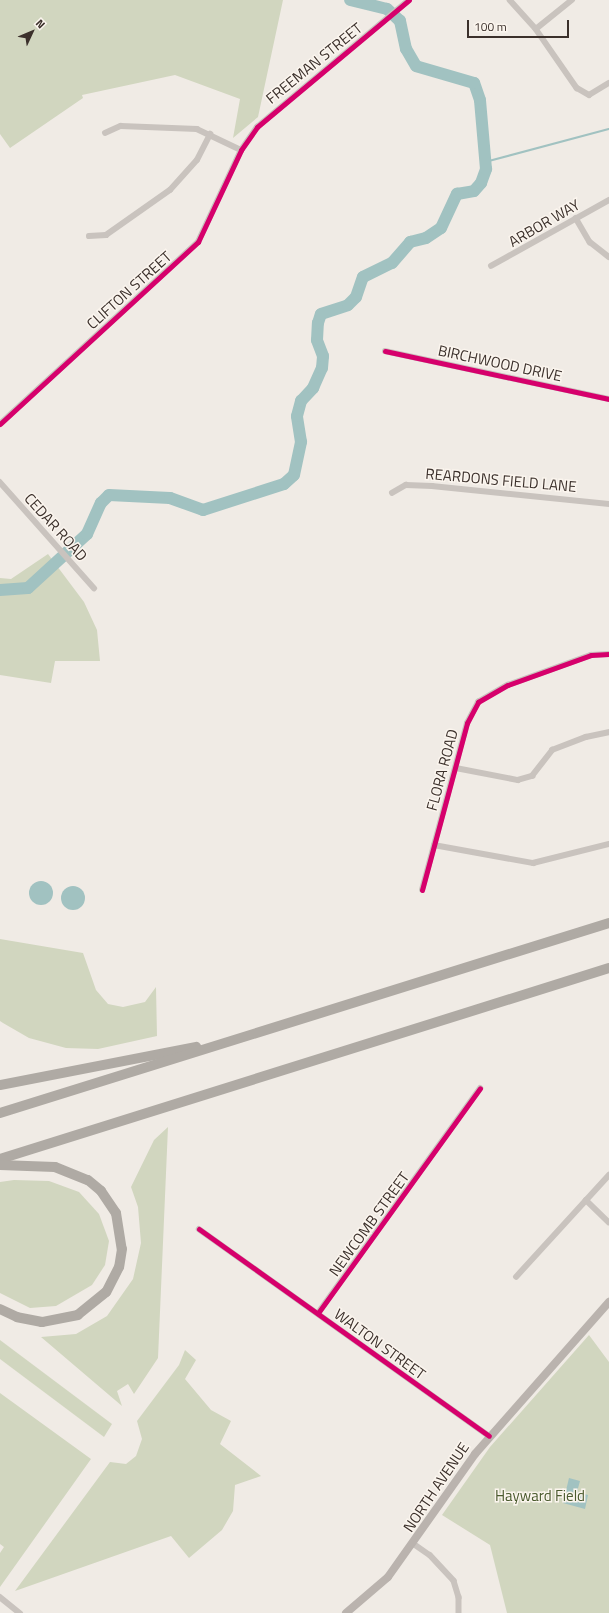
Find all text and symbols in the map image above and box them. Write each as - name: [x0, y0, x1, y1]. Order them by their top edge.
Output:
- north arrow: [12, 12, 52, 52]
- scale bar: [469, 12, 571, 38]
- text: N: [32, 15, 49, 32]
- text: 100 m: [474, 17, 507, 36]
- street label: FREEMAN STREET: [262, 19, 366, 107]
- street label: ARBOR WAY: [505, 195, 583, 251]
- street label: CLIFTON STREET: [83, 247, 175, 333]
- street label: BIRCHWOOD DRIVE: [436, 341, 564, 385]
- street label: REARDONS FIELD LANE: [425, 464, 577, 496]
- street label: CEDAR ROAD: [21, 489, 91, 565]
- street label: FLORA ROAD: [422, 727, 462, 813]
- street label: NEWCOMB STREET: [325, 1168, 413, 1280]
- street label: WALTON STREET: [331, 1305, 429, 1383]
- street label: NORTH AVENUE: [399, 1439, 473, 1535]
- park label: Hayward Field: [495, 1487, 585, 1505]

